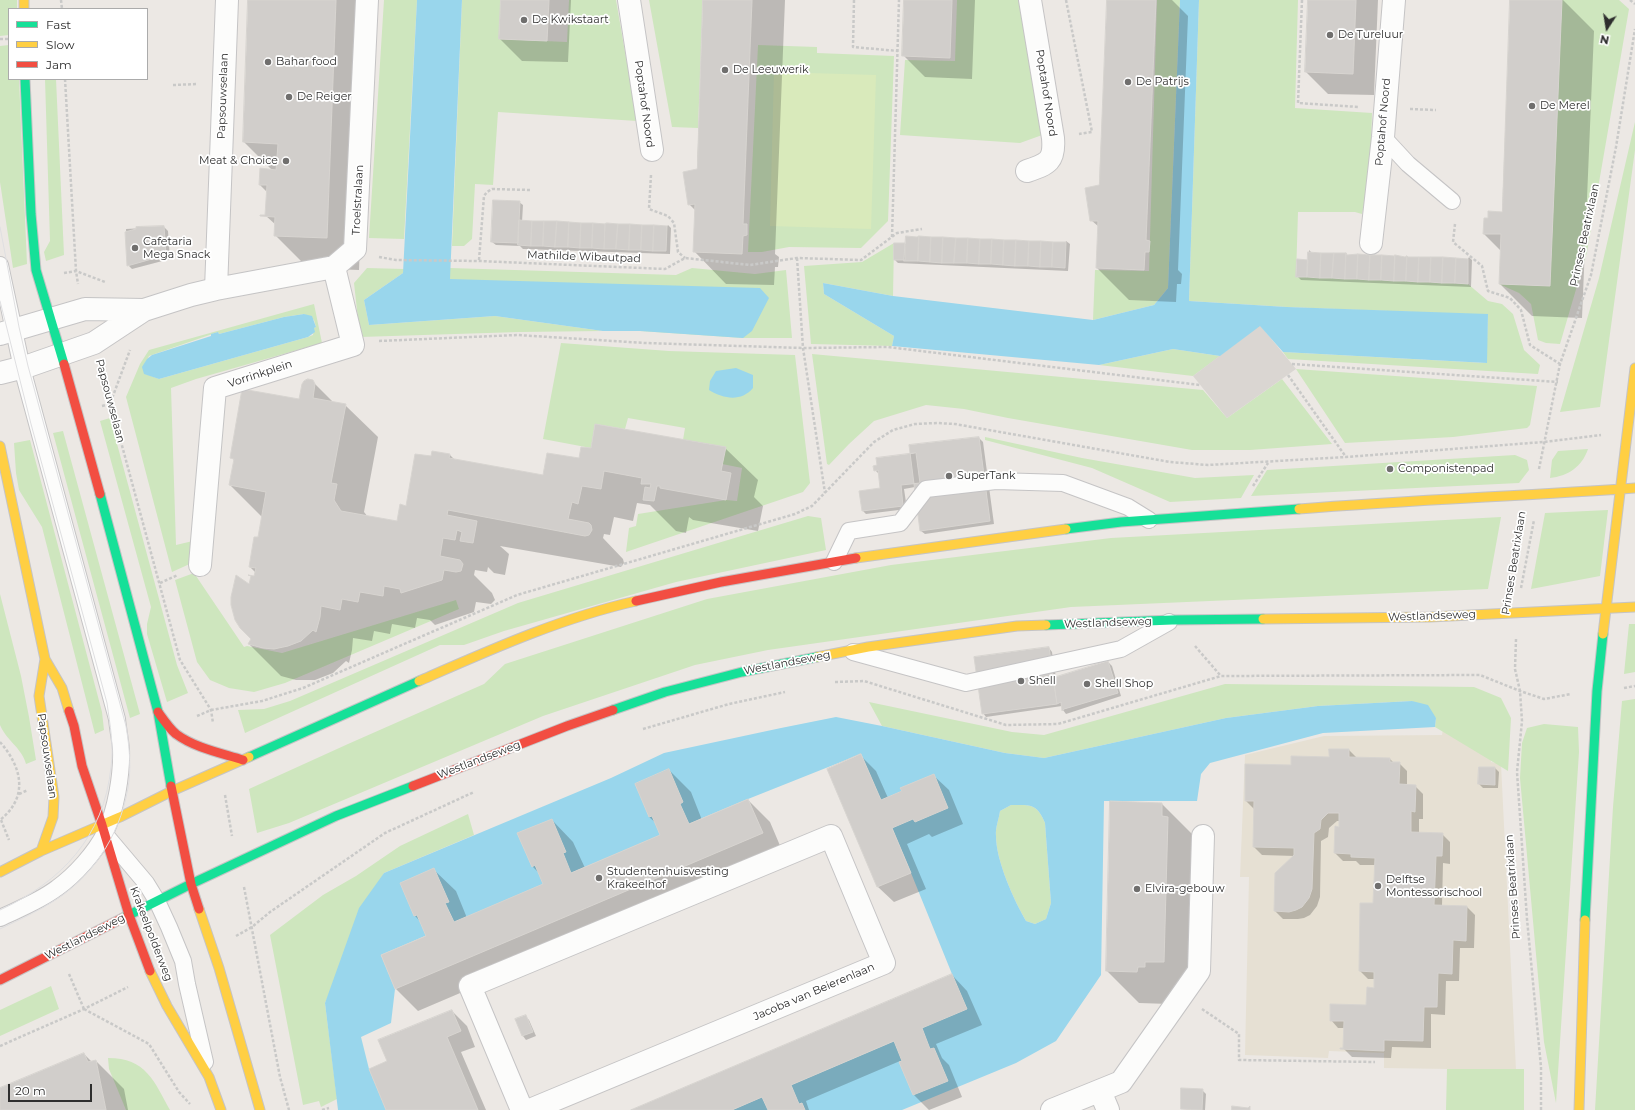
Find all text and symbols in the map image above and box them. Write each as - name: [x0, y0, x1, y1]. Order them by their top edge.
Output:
- legend: [8, 8, 148, 80]
- north arrow: [1587, 8, 1627, 48]
- place label: De Kwikstaart: [532, 13, 609, 27]
- marker: De Kwikstaart: [519, 15, 529, 25]
- text: Fast: [46, 17, 71, 32]
- place label: De Tureluur: [1338, 28, 1403, 42]
- marker: De Tureluur: [1325, 30, 1335, 40]
- text: N: [1599, 32, 1610, 48]
- text: Slow: [46, 37, 75, 52]
- street label: Poptahof Noord: [1033, 48, 1059, 138]
- street label: Papsouwselaan: [215, 53, 231, 139]
- place label: Bahar food: [276, 55, 337, 69]
- text: Jam: [46, 57, 72, 72]
- marker: Bahar food: [263, 57, 273, 67]
- street label: Poptahof Noord: [631, 59, 657, 149]
- place label: De Leeuwerik: [733, 63, 809, 77]
- marker: De Leeuwerik: [720, 65, 730, 75]
- place label: De Patrijs: [1136, 75, 1189, 89]
- marker: De Patrijs: [1123, 77, 1133, 87]
- street label: Poptahof Noord: [1373, 77, 1393, 167]
- place label: De Reiger: [297, 90, 352, 104]
- marker: De Reiger: [284, 92, 294, 102]
- place label: De Merel: [1540, 99, 1590, 113]
- marker: De Merel: [1527, 101, 1537, 111]
- place label: Meat & Choice: [199, 154, 278, 168]
- marker: Meat & Choice: [281, 156, 291, 166]
- street label: Troelstralaan: [350, 164, 366, 236]
- street label: Prinses Beatrixlaan: [1568, 182, 1602, 288]
- place label: Cafetaria Mega Snack: [143, 235, 210, 261]
- marker: Cafetaria Mega Snack: [130, 243, 140, 253]
- street label: Mathilde Wibautpad: [527, 248, 641, 266]
- street label: Vorrinkplein: [226, 357, 294, 391]
- street label: Papsouwselaan: [92, 358, 128, 444]
- place label: Componistenpad: [1398, 462, 1494, 476]
- marker: Componistenpad: [1385, 464, 1395, 474]
- place label: SuperTank: [957, 469, 1016, 483]
- marker: SuperTank: [944, 471, 954, 481]
- street label: Prinses Beatrixlaan: [1499, 510, 1529, 616]
- street label: Westlandseweg: [1388, 608, 1476, 624]
- street label: Westlandseweg: [1064, 615, 1152, 631]
- street label: Westlandseweg: [743, 648, 831, 678]
- place label: Shell: [1029, 674, 1056, 688]
- marker: Shell: [1016, 676, 1026, 686]
- place label: Shell Shop: [1095, 677, 1153, 691]
- marker: Shell Shop: [1082, 679, 1092, 689]
- street label: Papsouwselaan: [34, 712, 60, 800]
- street label: Westlandseweg: [436, 738, 522, 782]
- street label: Prinses Beatrixlaan: [1503, 834, 1523, 940]
- place label: Studentenhuisvesting Krakeelhof: [607, 865, 729, 891]
- marker: Studentenhuisvesting Krakeelhof: [594, 873, 604, 883]
- place label: Delftse Montessorischool: [1386, 873, 1482, 899]
- marker: Delftse Montessorischool: [1373, 881, 1383, 891]
- place label: Elvira-gebouw: [1145, 882, 1225, 896]
- marker: Elvira-gebouw: [1132, 884, 1142, 894]
- street label: Krakeelpolderweg: [127, 885, 175, 983]
- street label: Westlandseweg: [43, 911, 127, 963]
- street label: Jacoba van Beierenlaan: [751, 960, 877, 1024]
- scale bar: [10, 1076, 94, 1102]
- text: 20 m: [15, 1083, 46, 1098]

